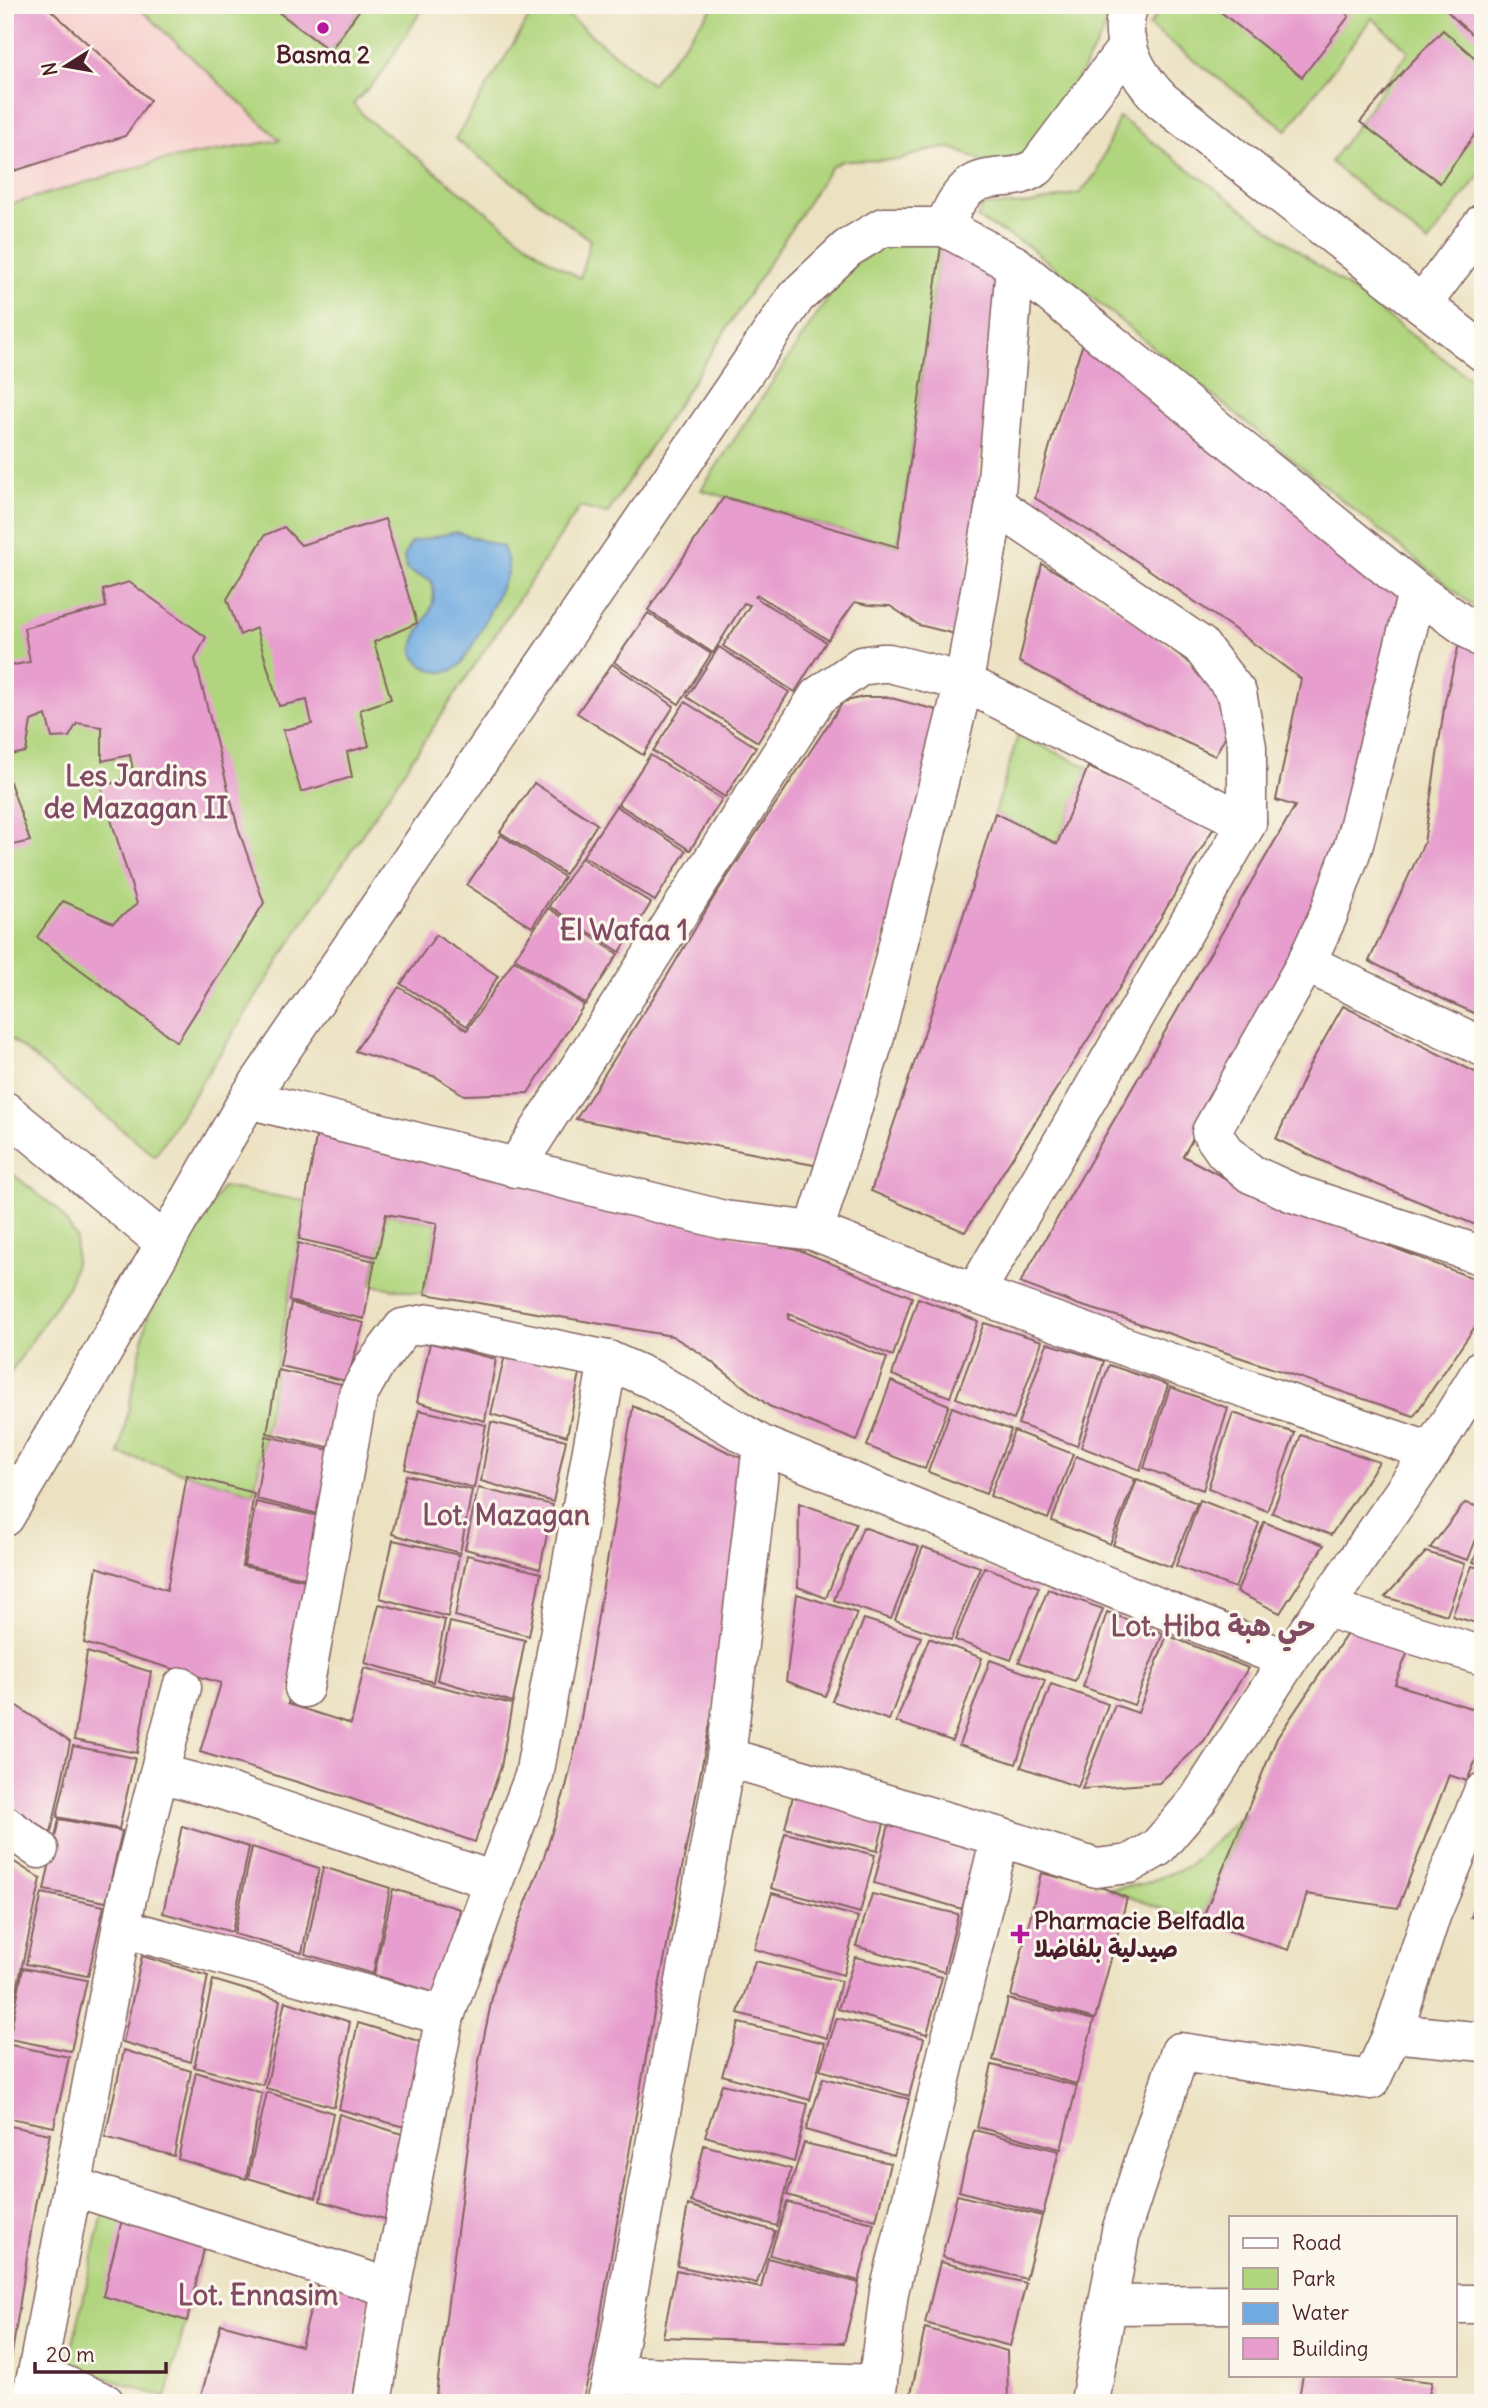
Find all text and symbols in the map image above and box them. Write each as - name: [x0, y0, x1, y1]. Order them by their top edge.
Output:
- marker: Basma 2: [315, 20, 331, 36]
- north arrow: [32, 32, 102, 102]
- place label: Basma 2: [276, 39, 370, 69]
- text: N: [36, 61, 62, 78]
- district label: Les Jardins de Mazagan II: [44, 758, 228, 826]
- district label: El Wafaa 1: [560, 912, 688, 948]
- district label: Lot. Mazagan: [422, 1497, 590, 1533]
- district label: Lot. Hiba حي هبة: [1111, 1608, 1315, 1652]
- place label: Pharmacie Belfadla صيدلية بلفاضلا: [1034, 1905, 1245, 1963]
- marker: Pharmacie Belfadla صيدلية بلفاضلا: [1012, 1926, 1028, 1942]
- legend: [1229, 2216, 1456, 2376]
- text: Road: [1292, 2229, 1341, 2256]
- text: Park: [1292, 2265, 1335, 2292]
- district label: Lot. Ennasim: [178, 2277, 339, 2313]
- text: Water: [1292, 2299, 1350, 2326]
- scale bar: [35, 2331, 166, 2375]
- text: Building: [1292, 2335, 1368, 2362]
- text: 20 m: [46, 2341, 95, 2368]

